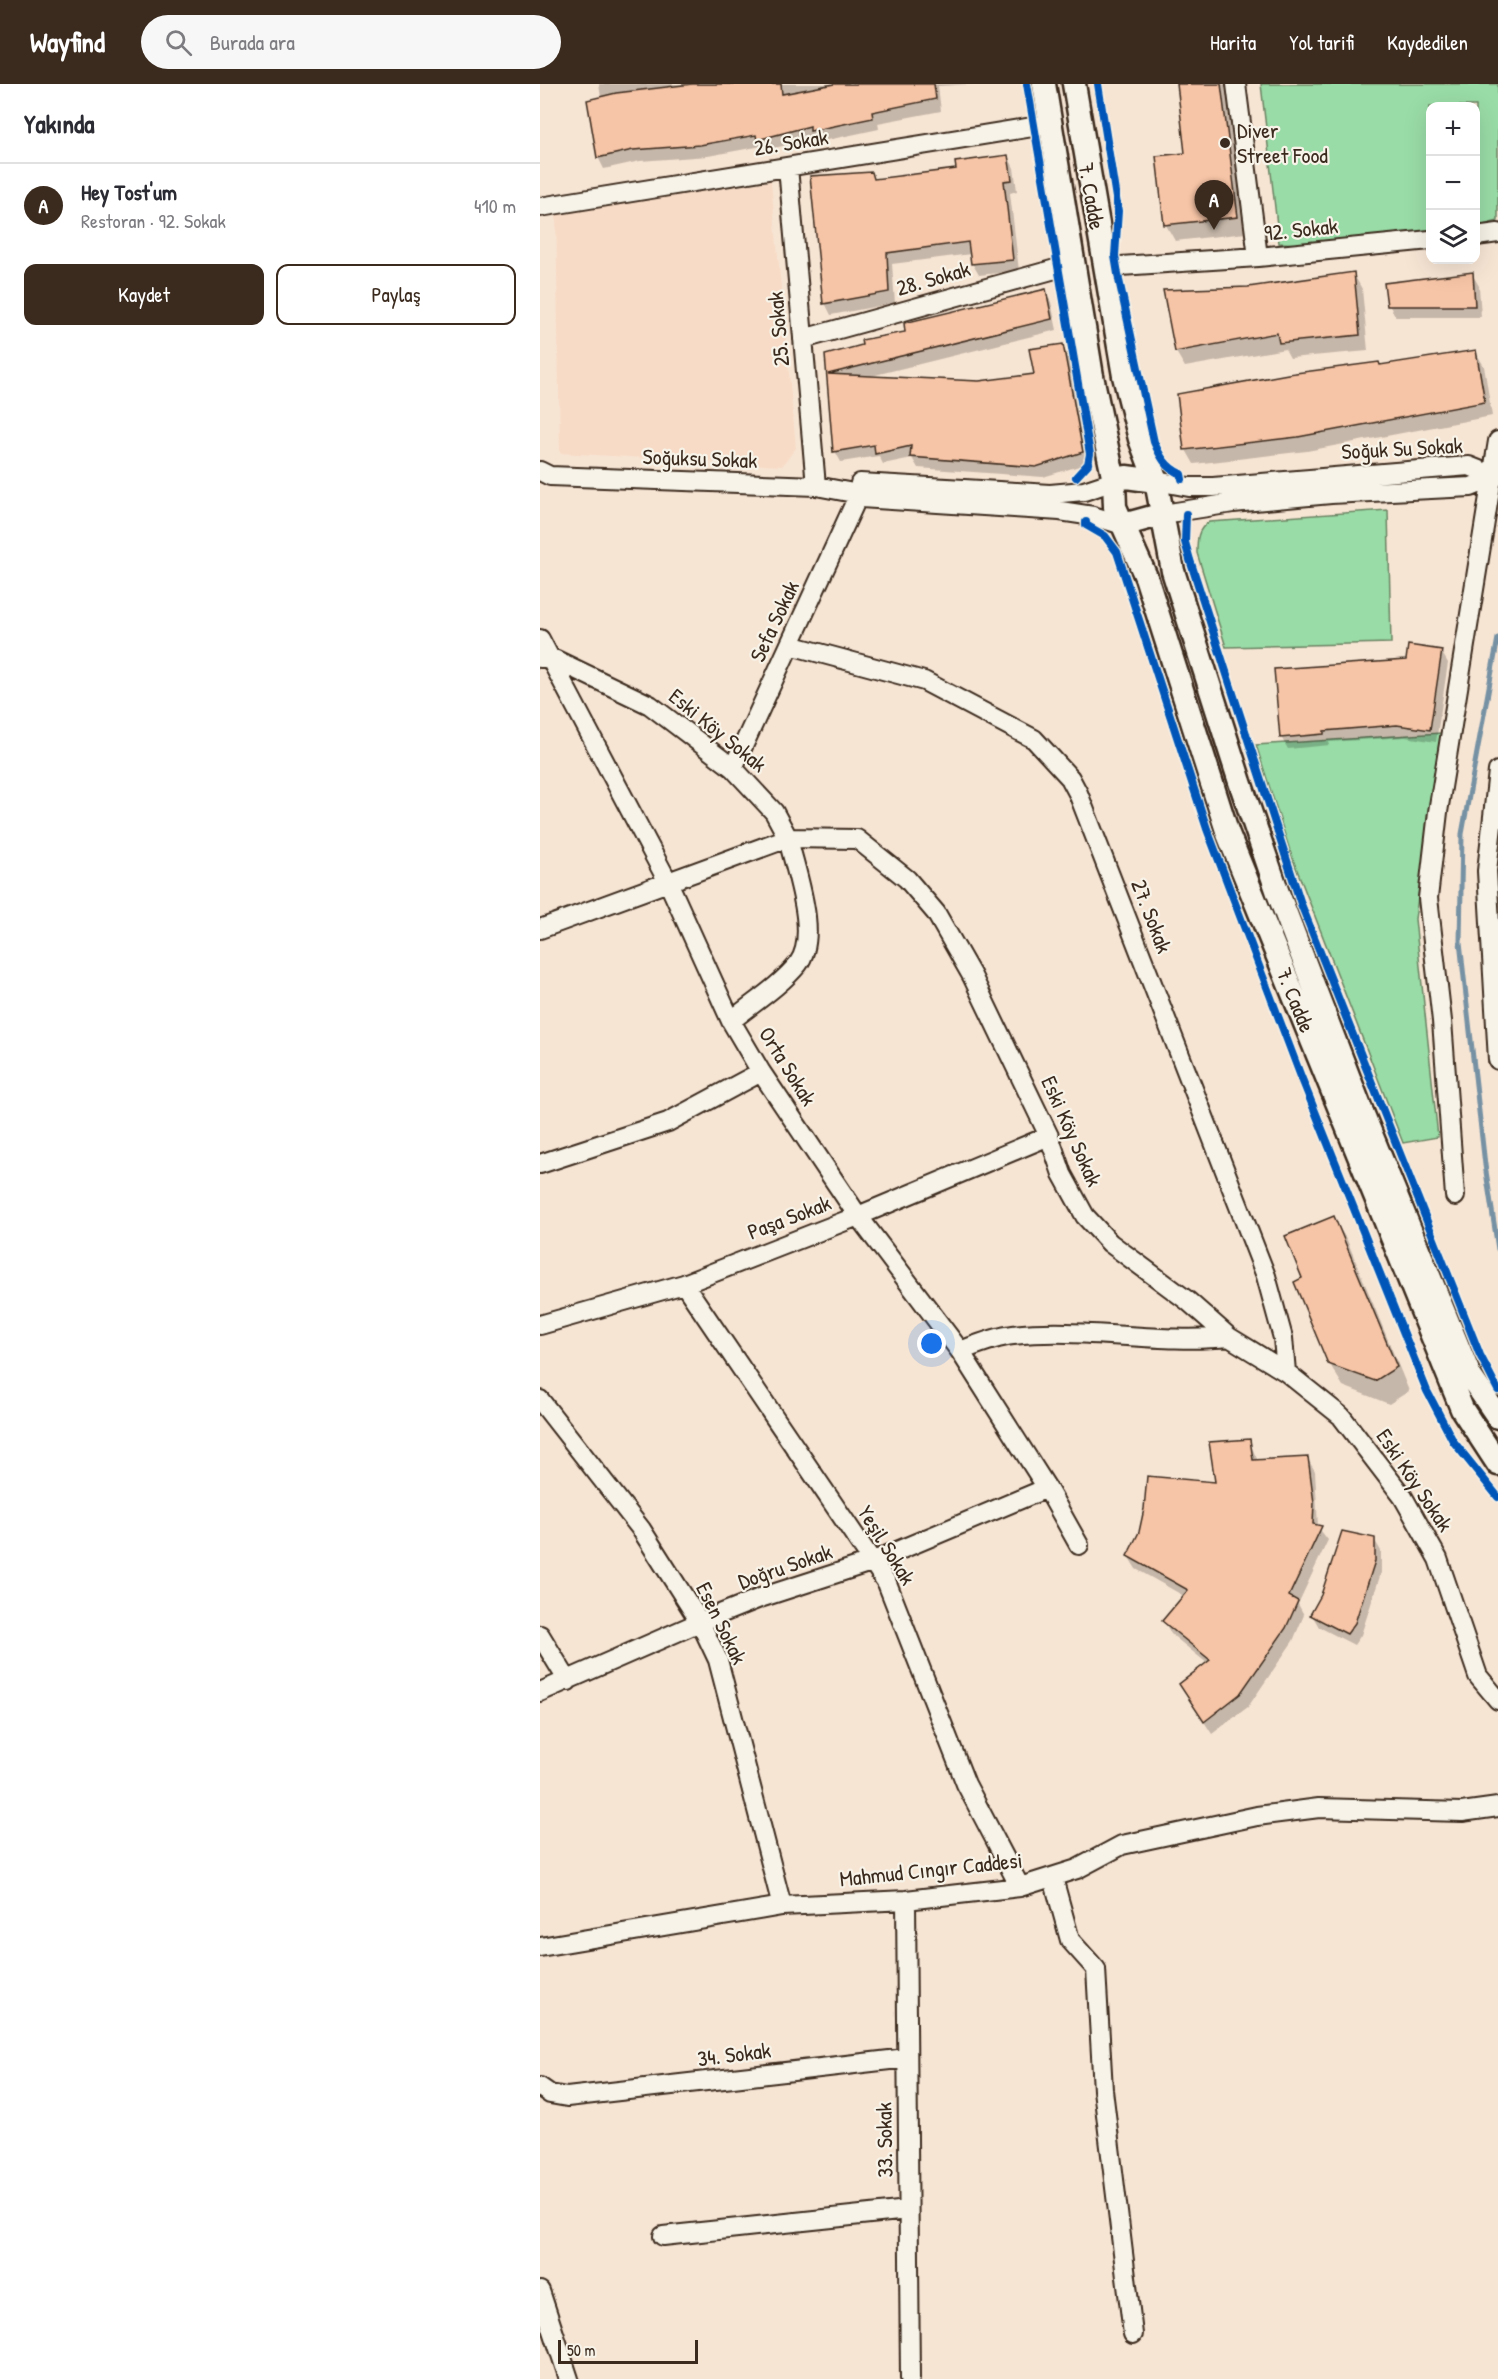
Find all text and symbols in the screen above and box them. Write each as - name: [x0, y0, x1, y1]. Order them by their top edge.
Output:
- search box: [141, 15, 561, 69]
- text: Wayfind: [30, 23, 105, 61]
- icon: search: [162, 26, 195, 59]
- text: Burada ara: [210, 27, 295, 57]
- text: Harita: [1210, 28, 1256, 57]
- text: Yol tarifi: [1289, 28, 1354, 57]
- text: Kaydedilen: [1387, 28, 1468, 57]
- map controls: [1426, 102, 1480, 264]
- button: +: [1426, 102, 1480, 156]
- text: Yakında: [24, 106, 94, 141]
- place label: Diver Street Food: [1237, 115, 1328, 170]
- street label: 26. Sokak: [752, 121, 830, 163]
- marker: Diver Street Food: [1218, 136, 1232, 150]
- button: −: [1426, 156, 1480, 210]
- street label: 7. Cadde: [1071, 160, 1113, 232]
- text: Hey Tost'um: [81, 177, 177, 207]
- pin: A: [1194, 180, 1234, 230]
- text: A: [39, 192, 48, 219]
- text: 410 m: [474, 192, 516, 219]
- text: Restoran · 92. Sokak: [81, 207, 226, 234]
- street label: 92. Sokak: [1263, 210, 1339, 248]
- button: layers: [1426, 210, 1480, 264]
- street label: 28. Sokak: [893, 253, 973, 303]
- button: Kaydet: [24, 264, 264, 325]
- button: Paylaş: [276, 264, 516, 325]
- street label: 25. Sokak: [760, 290, 796, 368]
- street label: Soğuk Su Sokak: [1341, 430, 1463, 466]
- street label: Soğuksu Sokak: [642, 441, 758, 475]
- street label: Sefa Sokak: [742, 576, 806, 666]
- street label: Eski Köy Sokak: [663, 681, 773, 779]
- street label: 27. Sokak: [1124, 875, 1180, 957]
- street label: 7. Cadde: [1269, 963, 1323, 1037]
- street label: Orta Sokak: [752, 1021, 824, 1111]
- street label: Eski Köy Sokak: [1034, 1071, 1110, 1191]
- street label: Paşa Sokak: [743, 1187, 835, 1247]
- your location: [917, 1329, 946, 1358]
- street label: Eski Köy Sokak: [1370, 1423, 1460, 1537]
- street label: Yeşil Sokak: [851, 1499, 923, 1591]
- street label: Doğru Sokak: [734, 1536, 836, 1596]
- street label: Esen Sokak: [689, 1577, 755, 1669]
- street label: Mahmud Cıngır Caddesi: [838, 1844, 1024, 1894]
- street label: 34. Sokak: [696, 2035, 772, 2073]
- street label: 33. Sokak: [868, 2102, 900, 2178]
- scale bar: [558, 2337, 698, 2364]
- text: 50 m: [567, 2339, 596, 2361]

